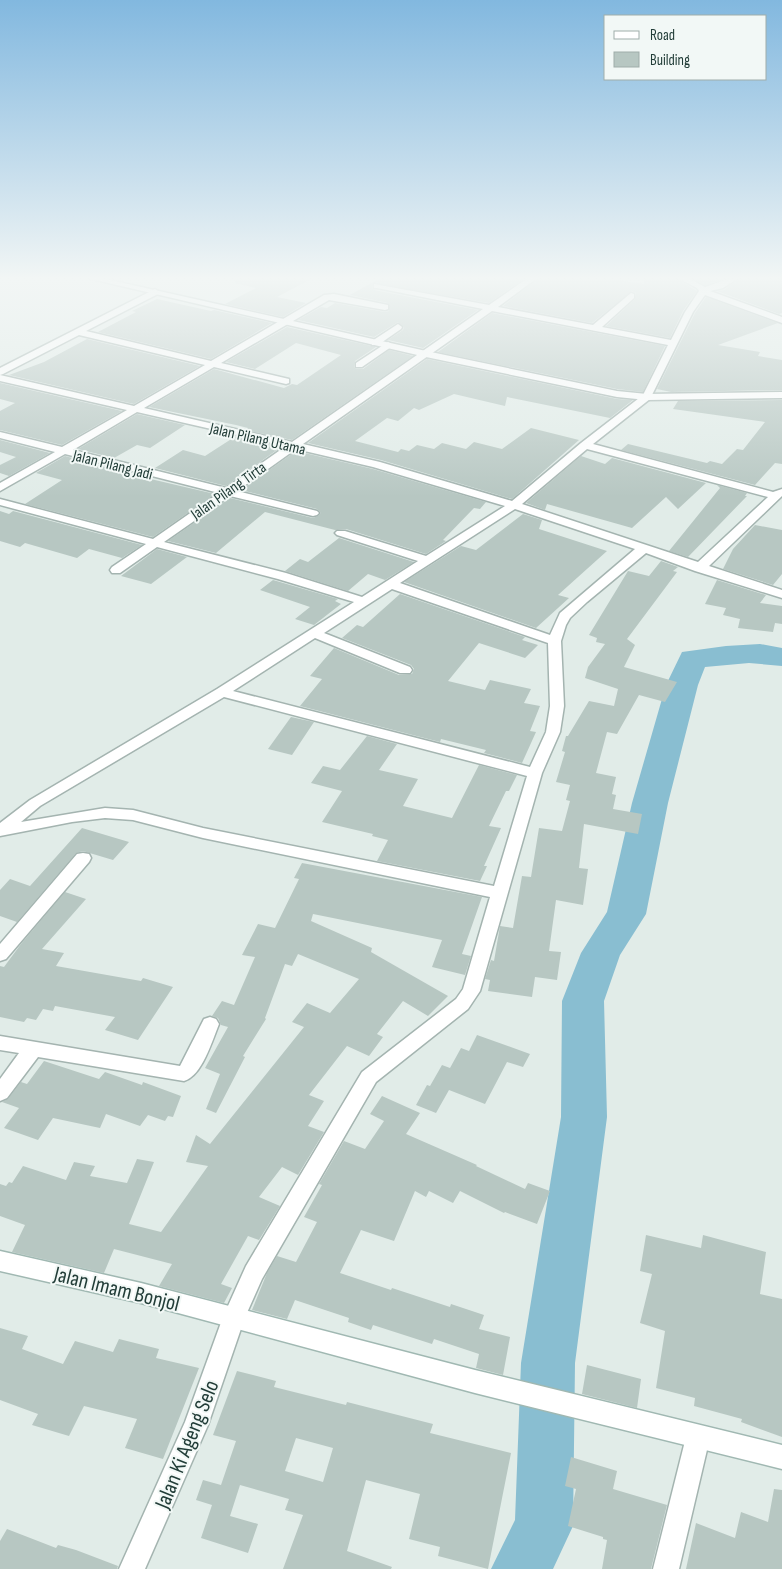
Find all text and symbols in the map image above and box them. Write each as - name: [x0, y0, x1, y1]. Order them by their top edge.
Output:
- legend: [604, 15, 767, 80]
- text: Road: [650, 26, 675, 45]
- text: Building: [650, 51, 690, 70]
- street label: Jalan Pilang Utama: [207, 419, 308, 460]
- street label: Jalan Pilang Jadi: [70, 446, 155, 485]
- street label: Jalan Pilang Tirta: [187, 458, 270, 525]
- street label: Jalan Imam Bonjol: [50, 1261, 182, 1318]
- street label: Jalan Ki Ageng Selo: [149, 1376, 225, 1514]

